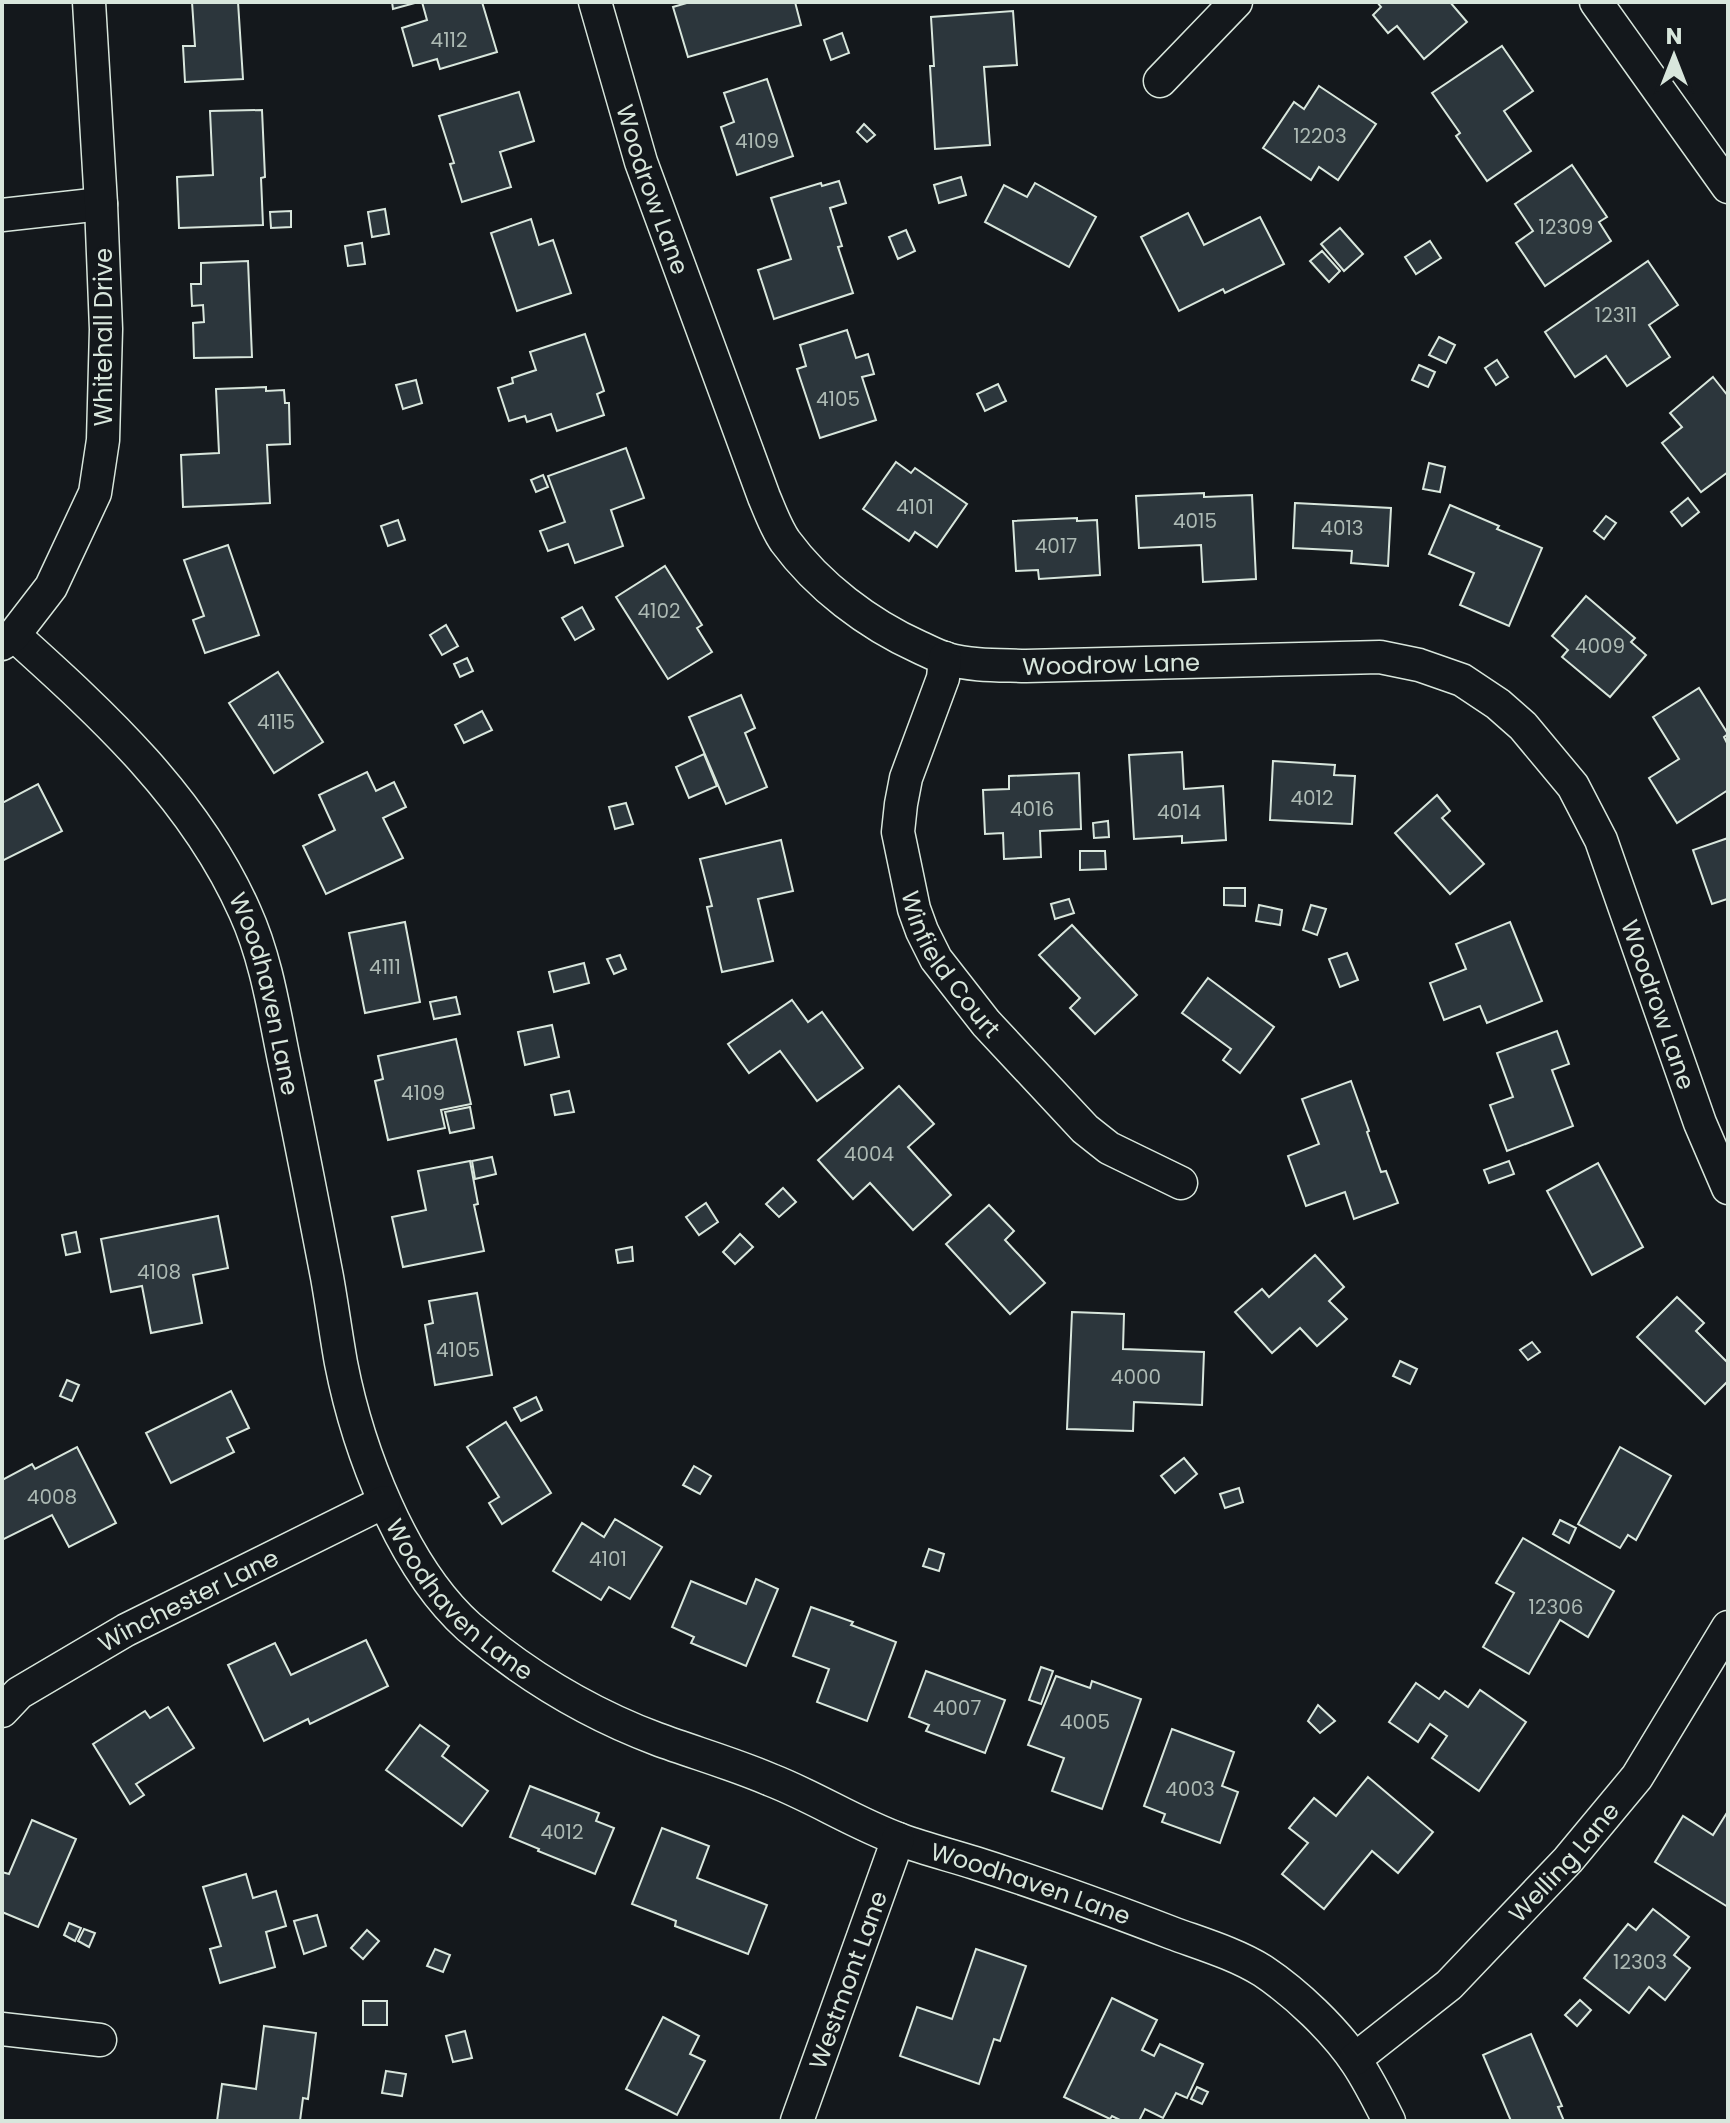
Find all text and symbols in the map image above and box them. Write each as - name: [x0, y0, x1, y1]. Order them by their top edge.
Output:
- north arrow: [1634, 16, 1714, 96]
- text: N: [1666, 21, 1682, 52]
- house number: 4112: [431, 26, 467, 54]
- street label: Woodrow Lane: [609, 100, 697, 279]
- house number: 12203: [1293, 122, 1347, 150]
- house number: 4109: [735, 127, 779, 155]
- house number: 12309: [1539, 213, 1593, 241]
- street label: Whitehall Drive: [87, 248, 120, 426]
- house number: 12311: [1595, 301, 1637, 329]
- house number: 4105: [816, 385, 860, 413]
- house number: 4101: [896, 493, 934, 521]
- house number: 4015: [1173, 507, 1217, 535]
- house number: 4013: [1320, 514, 1364, 542]
- house number: 4017: [1035, 532, 1077, 560]
- house number: 4102: [637, 597, 681, 625]
- house number: 4009: [1575, 632, 1625, 660]
- street label: Woodrow Lane: [1022, 645, 1200, 683]
- house number: 4115: [257, 708, 295, 736]
- house number: 4012: [1290, 784, 1334, 812]
- house number: 4016: [1010, 795, 1054, 823]
- house number: 4014: [1157, 798, 1201, 826]
- street label: Woodhaven Lane: [222, 887, 307, 1098]
- street label: Winfield Court: [894, 888, 1008, 1045]
- street label: Woodrow Lane: [1614, 915, 1703, 1094]
- house number: 4111: [369, 953, 401, 981]
- house number: 4109: [401, 1079, 445, 1107]
- house number: 4004: [844, 1140, 894, 1168]
- house number: 4108: [137, 1258, 181, 1286]
- house number: 4105: [436, 1336, 480, 1364]
- house number: 4000: [1111, 1363, 1161, 1391]
- house number: 4008: [27, 1483, 77, 1511]
- street label: Woodhaven Lane: [379, 1513, 540, 1688]
- street label: Winchester Lane: [92, 1541, 284, 1659]
- house number: 4101: [589, 1545, 627, 1573]
- house number: 12306: [1529, 1593, 1583, 1621]
- house number: 4007: [933, 1694, 981, 1722]
- house number: 4005: [1060, 1708, 1110, 1736]
- house number: 4003: [1165, 1775, 1215, 1803]
- street label: Welling Lane: [1501, 1795, 1626, 1929]
- house number: 4012: [540, 1818, 584, 1846]
- street label: Woodhaven Lane: [927, 1834, 1135, 1932]
- street label: Westmont Lane: [800, 1886, 895, 2073]
- house number: 12303: [1613, 1948, 1667, 1976]

